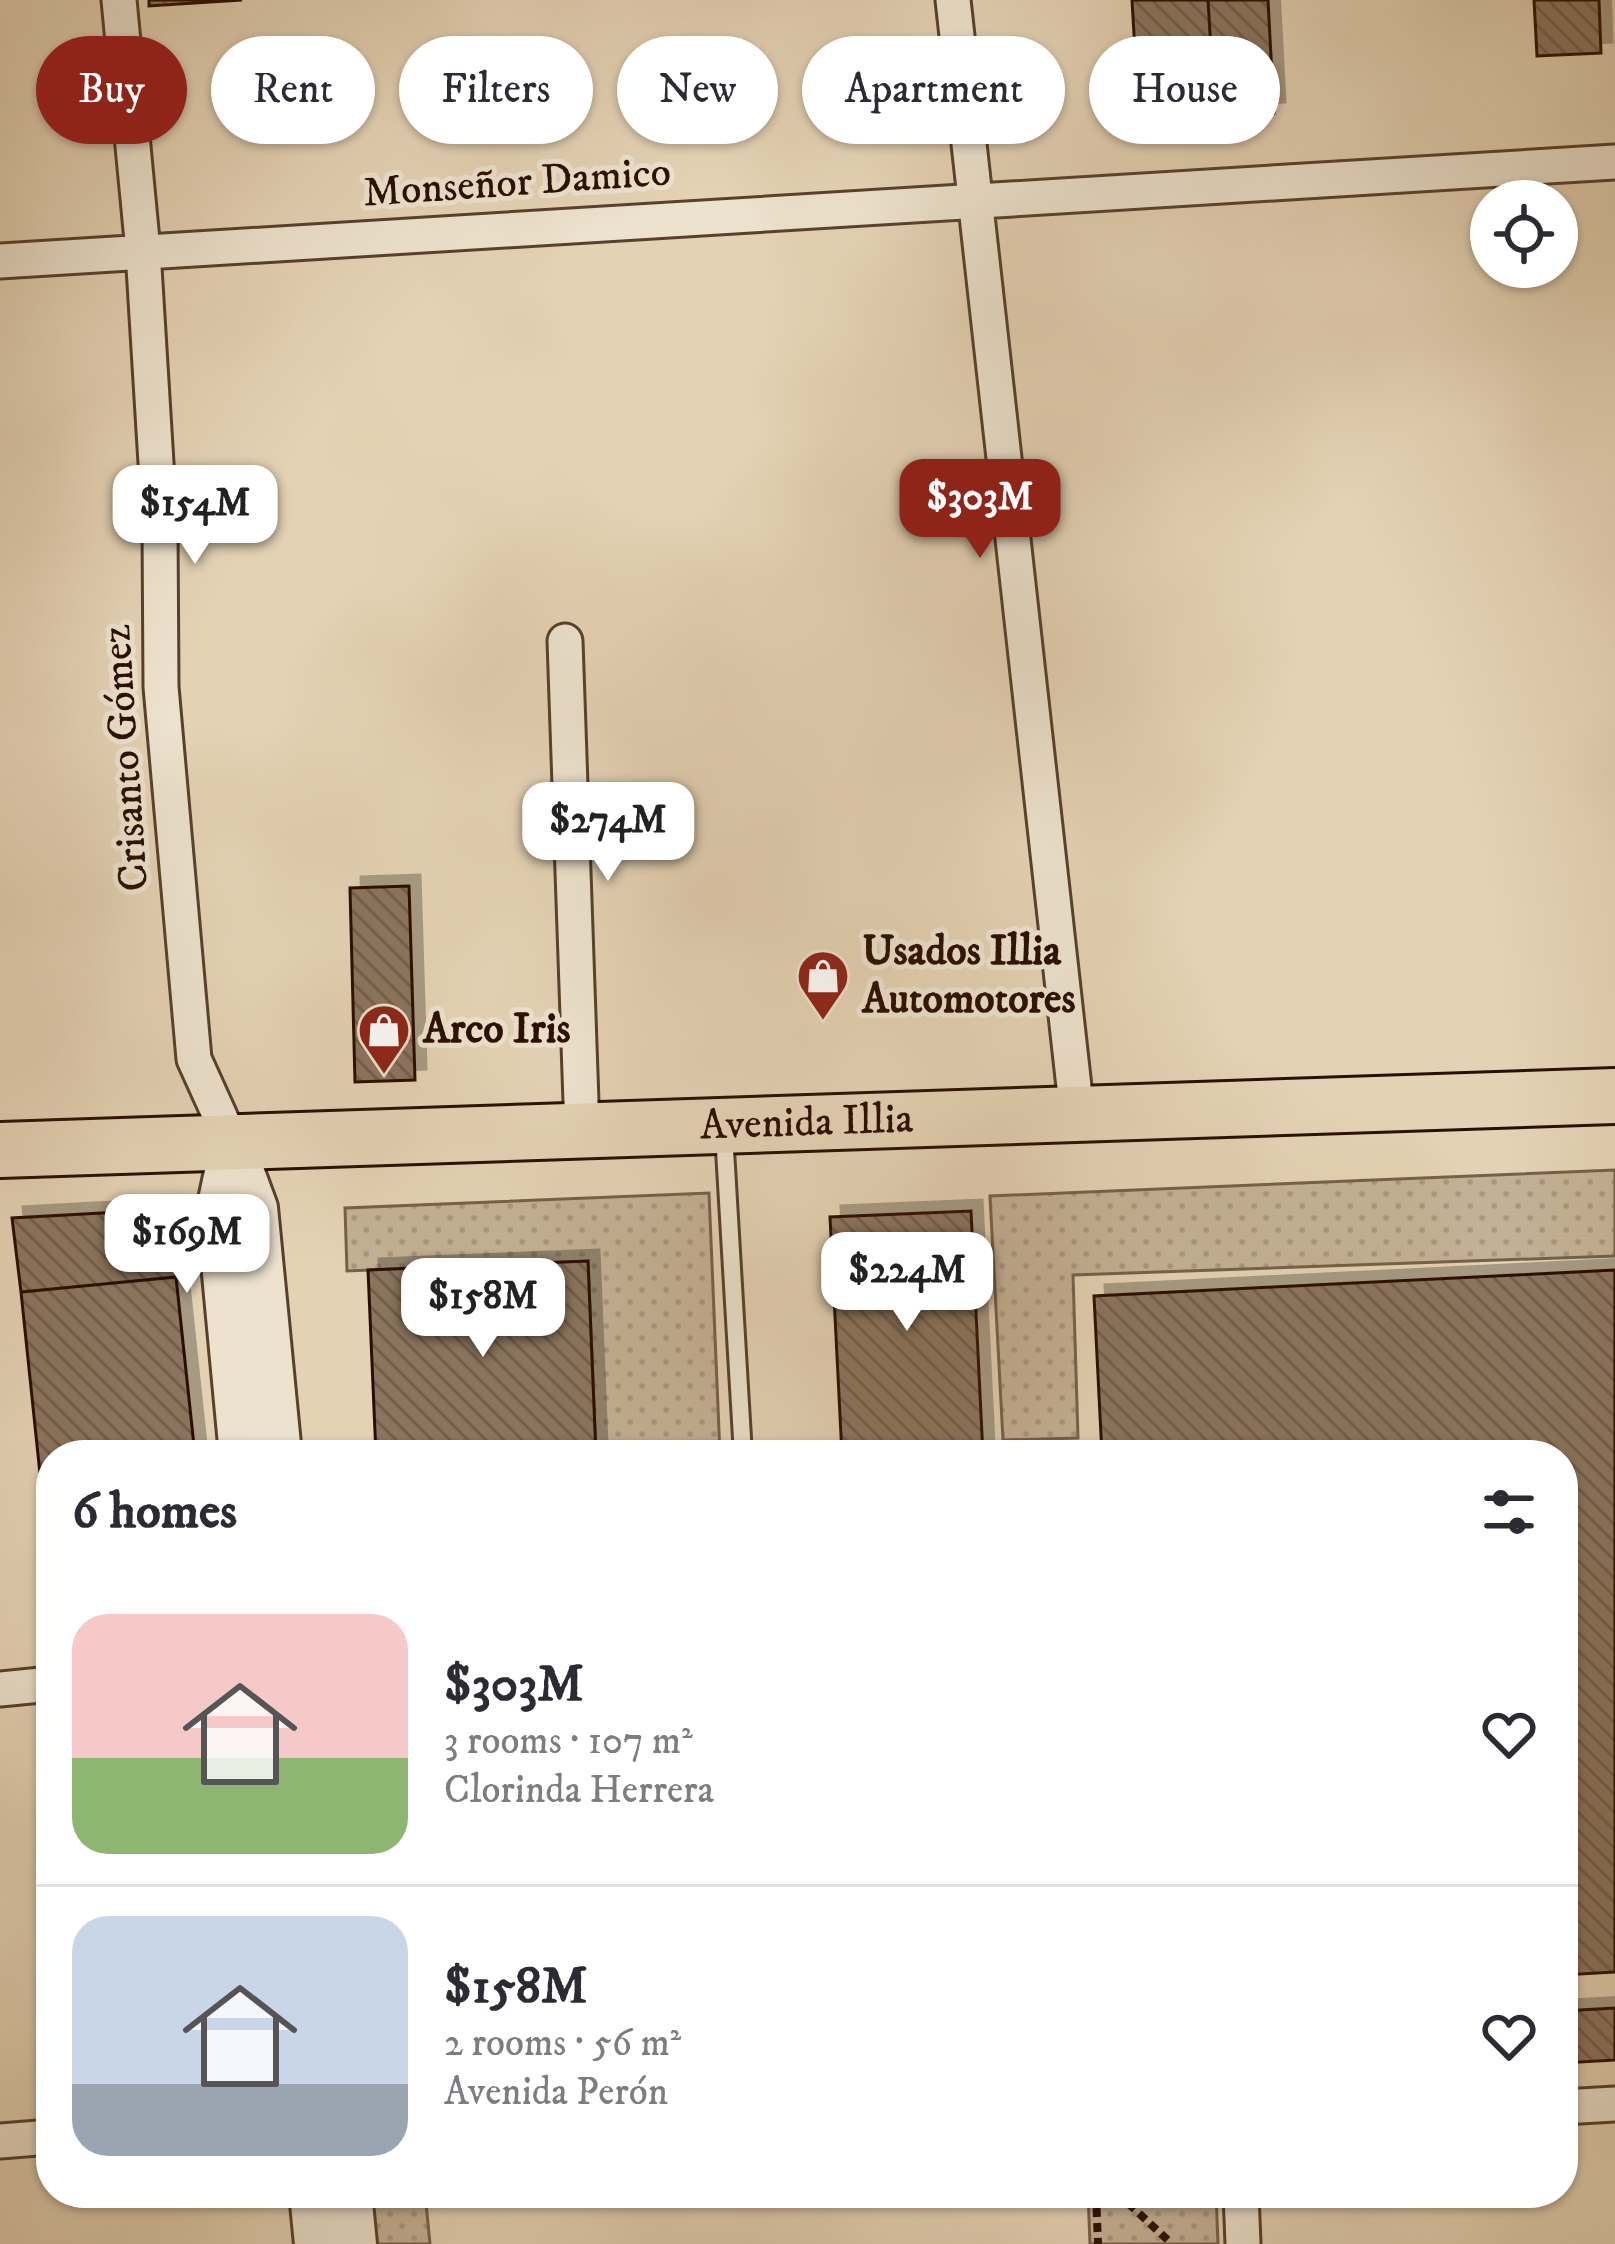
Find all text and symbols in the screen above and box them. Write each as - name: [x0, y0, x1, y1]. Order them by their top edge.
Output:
- chip: Buy: [36, 36, 187, 144]
- chip: Rent: [211, 36, 375, 144]
- chip: Filters: [399, 36, 593, 144]
- chip: New: [617, 36, 778, 144]
- chip: Apartment: [802, 36, 1065, 144]
- chip: House: [1089, 36, 1280, 144]
- street label: Monseñor Damico: [361, 146, 673, 220]
- map controls: [1470, 180, 1578, 288]
- button: locate: [1470, 180, 1578, 288]
- pin: $303M: [896, 459, 1064, 561]
- pin: $154M: [111, 465, 279, 567]
- text: $303M: [926, 473, 1034, 522]
- text: $154M: [140, 479, 250, 528]
- street label: Crisanto Gómez: [91, 623, 161, 893]
- pin: $274M: [524, 782, 692, 884]
- text: $274M: [549, 796, 667, 845]
- place label: Usados Illia Automotores: [861, 926, 1076, 1026]
- shop icon: Usados Illia Automotores: [795, 948, 851, 1022]
- shop icon: Arco Iris: [356, 1002, 412, 1076]
- place label: Arco Iris: [422, 1004, 571, 1056]
- street label: Avenida Illia: [699, 1093, 914, 1153]
- pin: $169M: [103, 1194, 271, 1296]
- text: $169M: [132, 1208, 242, 1257]
- pin: $224M: [823, 1232, 991, 1334]
- text: $224M: [848, 1246, 966, 1295]
- pin: $158M: [399, 1258, 567, 1360]
- text: $158M: [428, 1272, 538, 1321]
- icon: filters: [1476, 1479, 1542, 1545]
- text: 6 homes: [72, 1480, 237, 1544]
- text: $303M: [444, 1653, 584, 1717]
- icon: home: [168, 1662, 312, 1806]
- icon: heart: [1476, 1701, 1542, 1767]
- text: 3 rooms · 107 m²: [444, 1717, 693, 1766]
- text: Clorinda Herrera: [444, 1766, 714, 1815]
- text: $158M: [444, 1955, 588, 2019]
- icon: home: [168, 1964, 312, 2108]
- icon: heart: [1476, 2003, 1542, 2069]
- text: 2 rooms · 56 m²: [444, 2019, 681, 2068]
- text: Avenida Perón: [444, 2068, 668, 2117]

